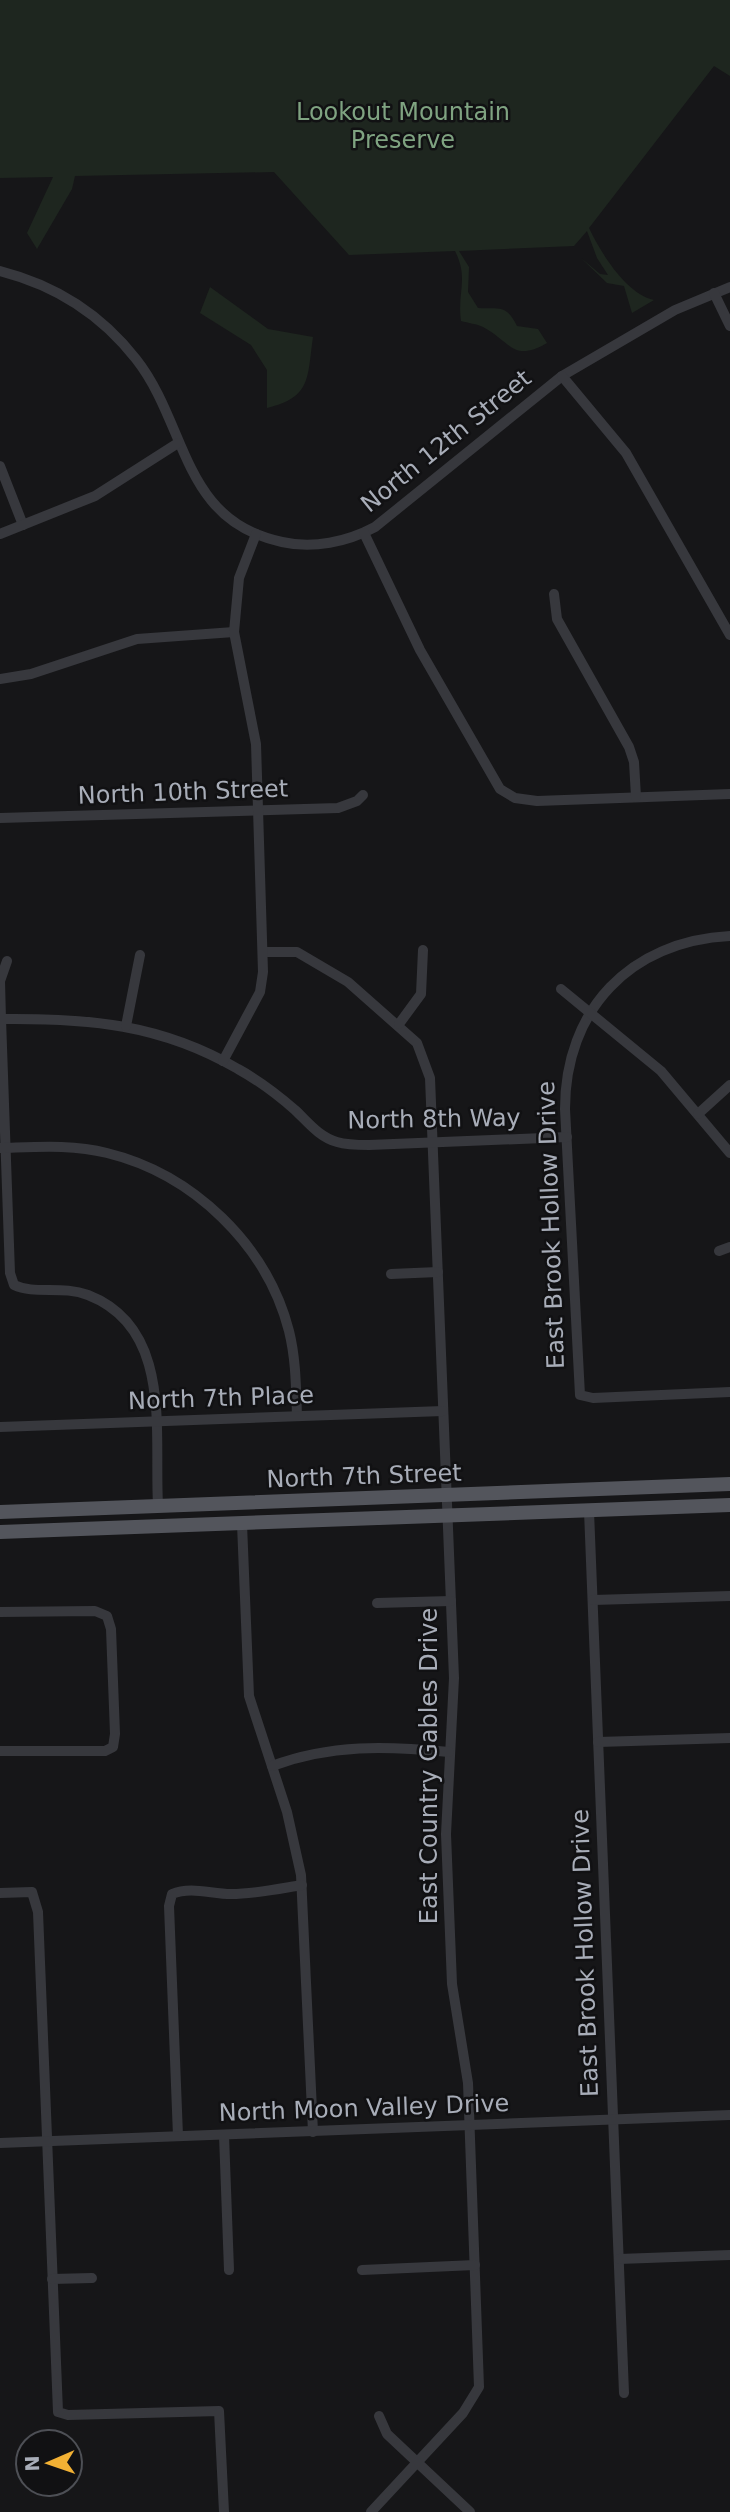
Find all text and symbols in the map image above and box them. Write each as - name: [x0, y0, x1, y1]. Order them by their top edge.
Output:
- park label: Lookout Mountain Preserve: [296, 98, 510, 154]
- street label: North 12th Street: [355, 364, 537, 518]
- street label: North 10th Street: [77, 774, 289, 810]
- street label: East Brook Hollow Drive: [532, 1081, 570, 1369]
- street label: North 8th Way: [347, 1103, 521, 1135]
- street label: North 7th Place: [128, 1381, 314, 1415]
- street label: North 7th Street: [266, 1459, 462, 1493]
- street label: East Country Gables Drive: [415, 1608, 443, 1924]
- street label: East Brook Hollow Drive: [566, 1809, 604, 2097]
- street label: North Moon Valley Drive: [218, 2089, 510, 2127]
- north arrow: [14, 2428, 84, 2498]
- text: N: [21, 2455, 43, 2472]

